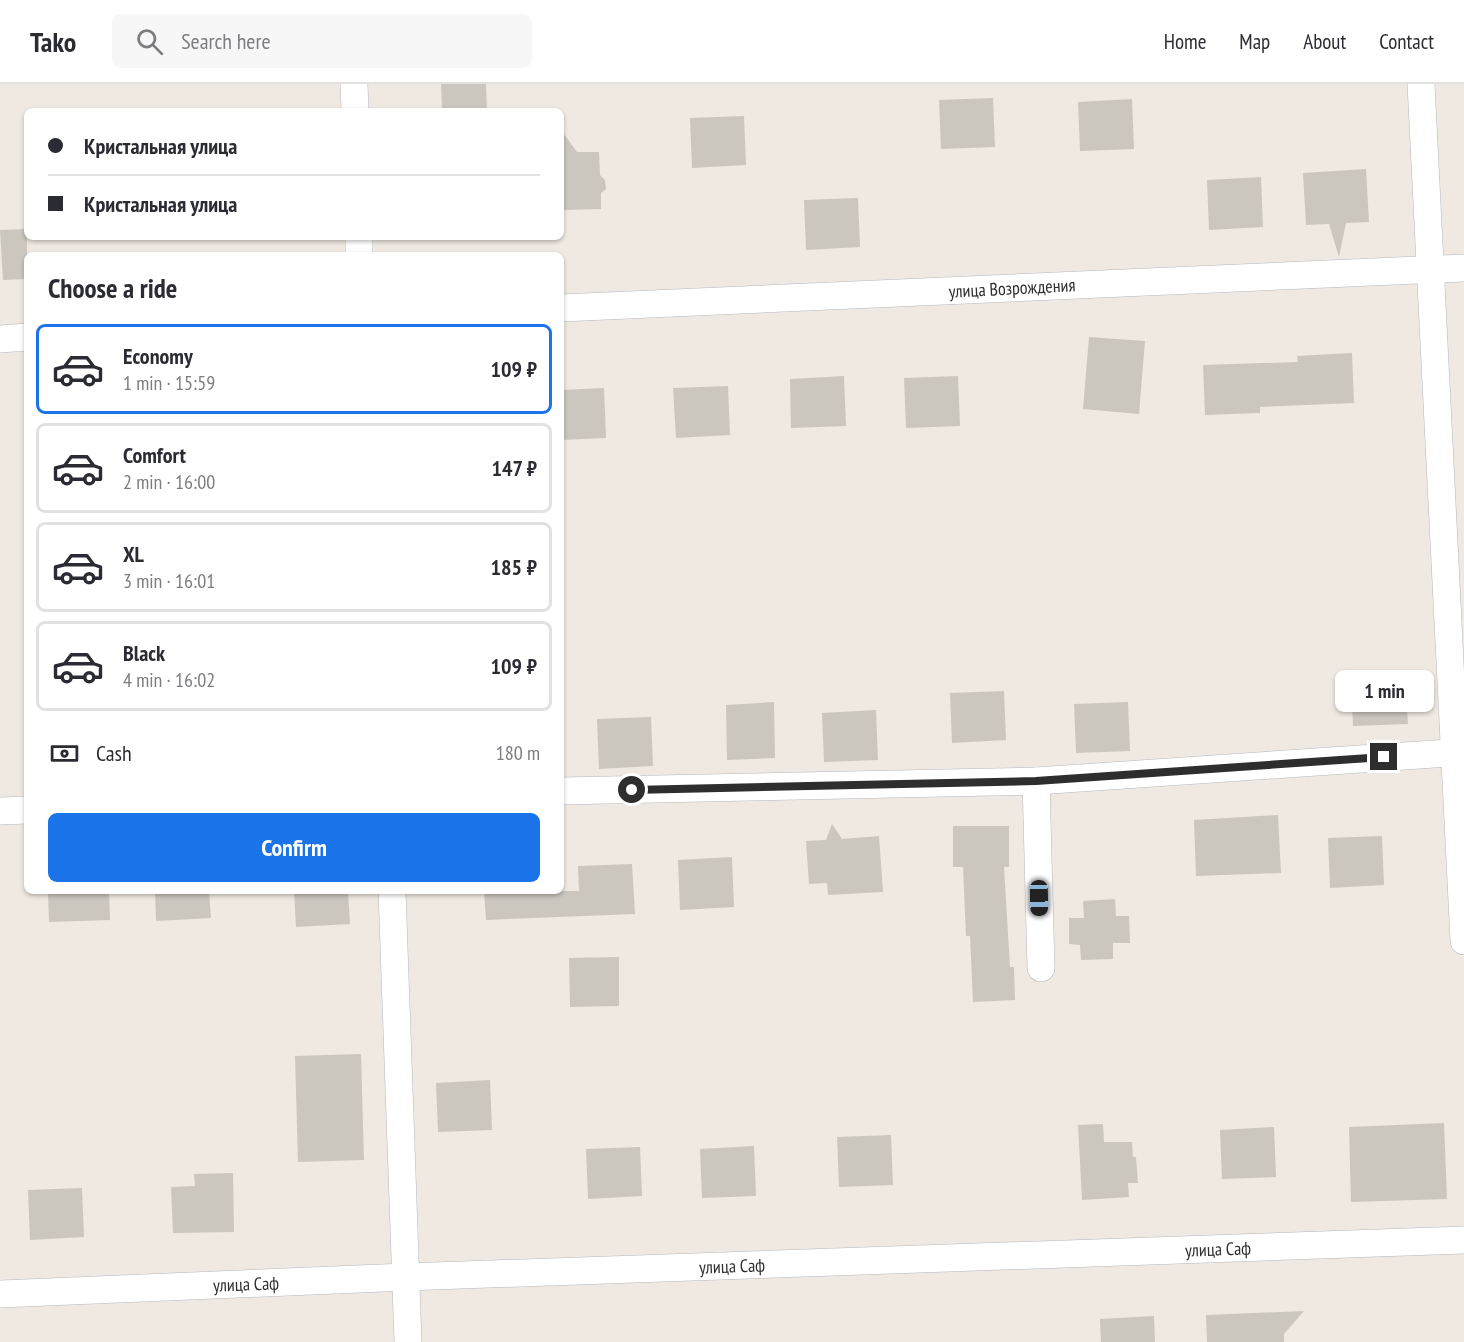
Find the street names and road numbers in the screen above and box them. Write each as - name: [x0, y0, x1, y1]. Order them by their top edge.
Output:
- street label: улица Возрождения: [948, 273, 1076, 303]
- street label: улица Саф: [1185, 1236, 1252, 1262]
- street label: улица Саф: [699, 1253, 766, 1279]
- street label: улица Саф: [213, 1271, 280, 1297]

